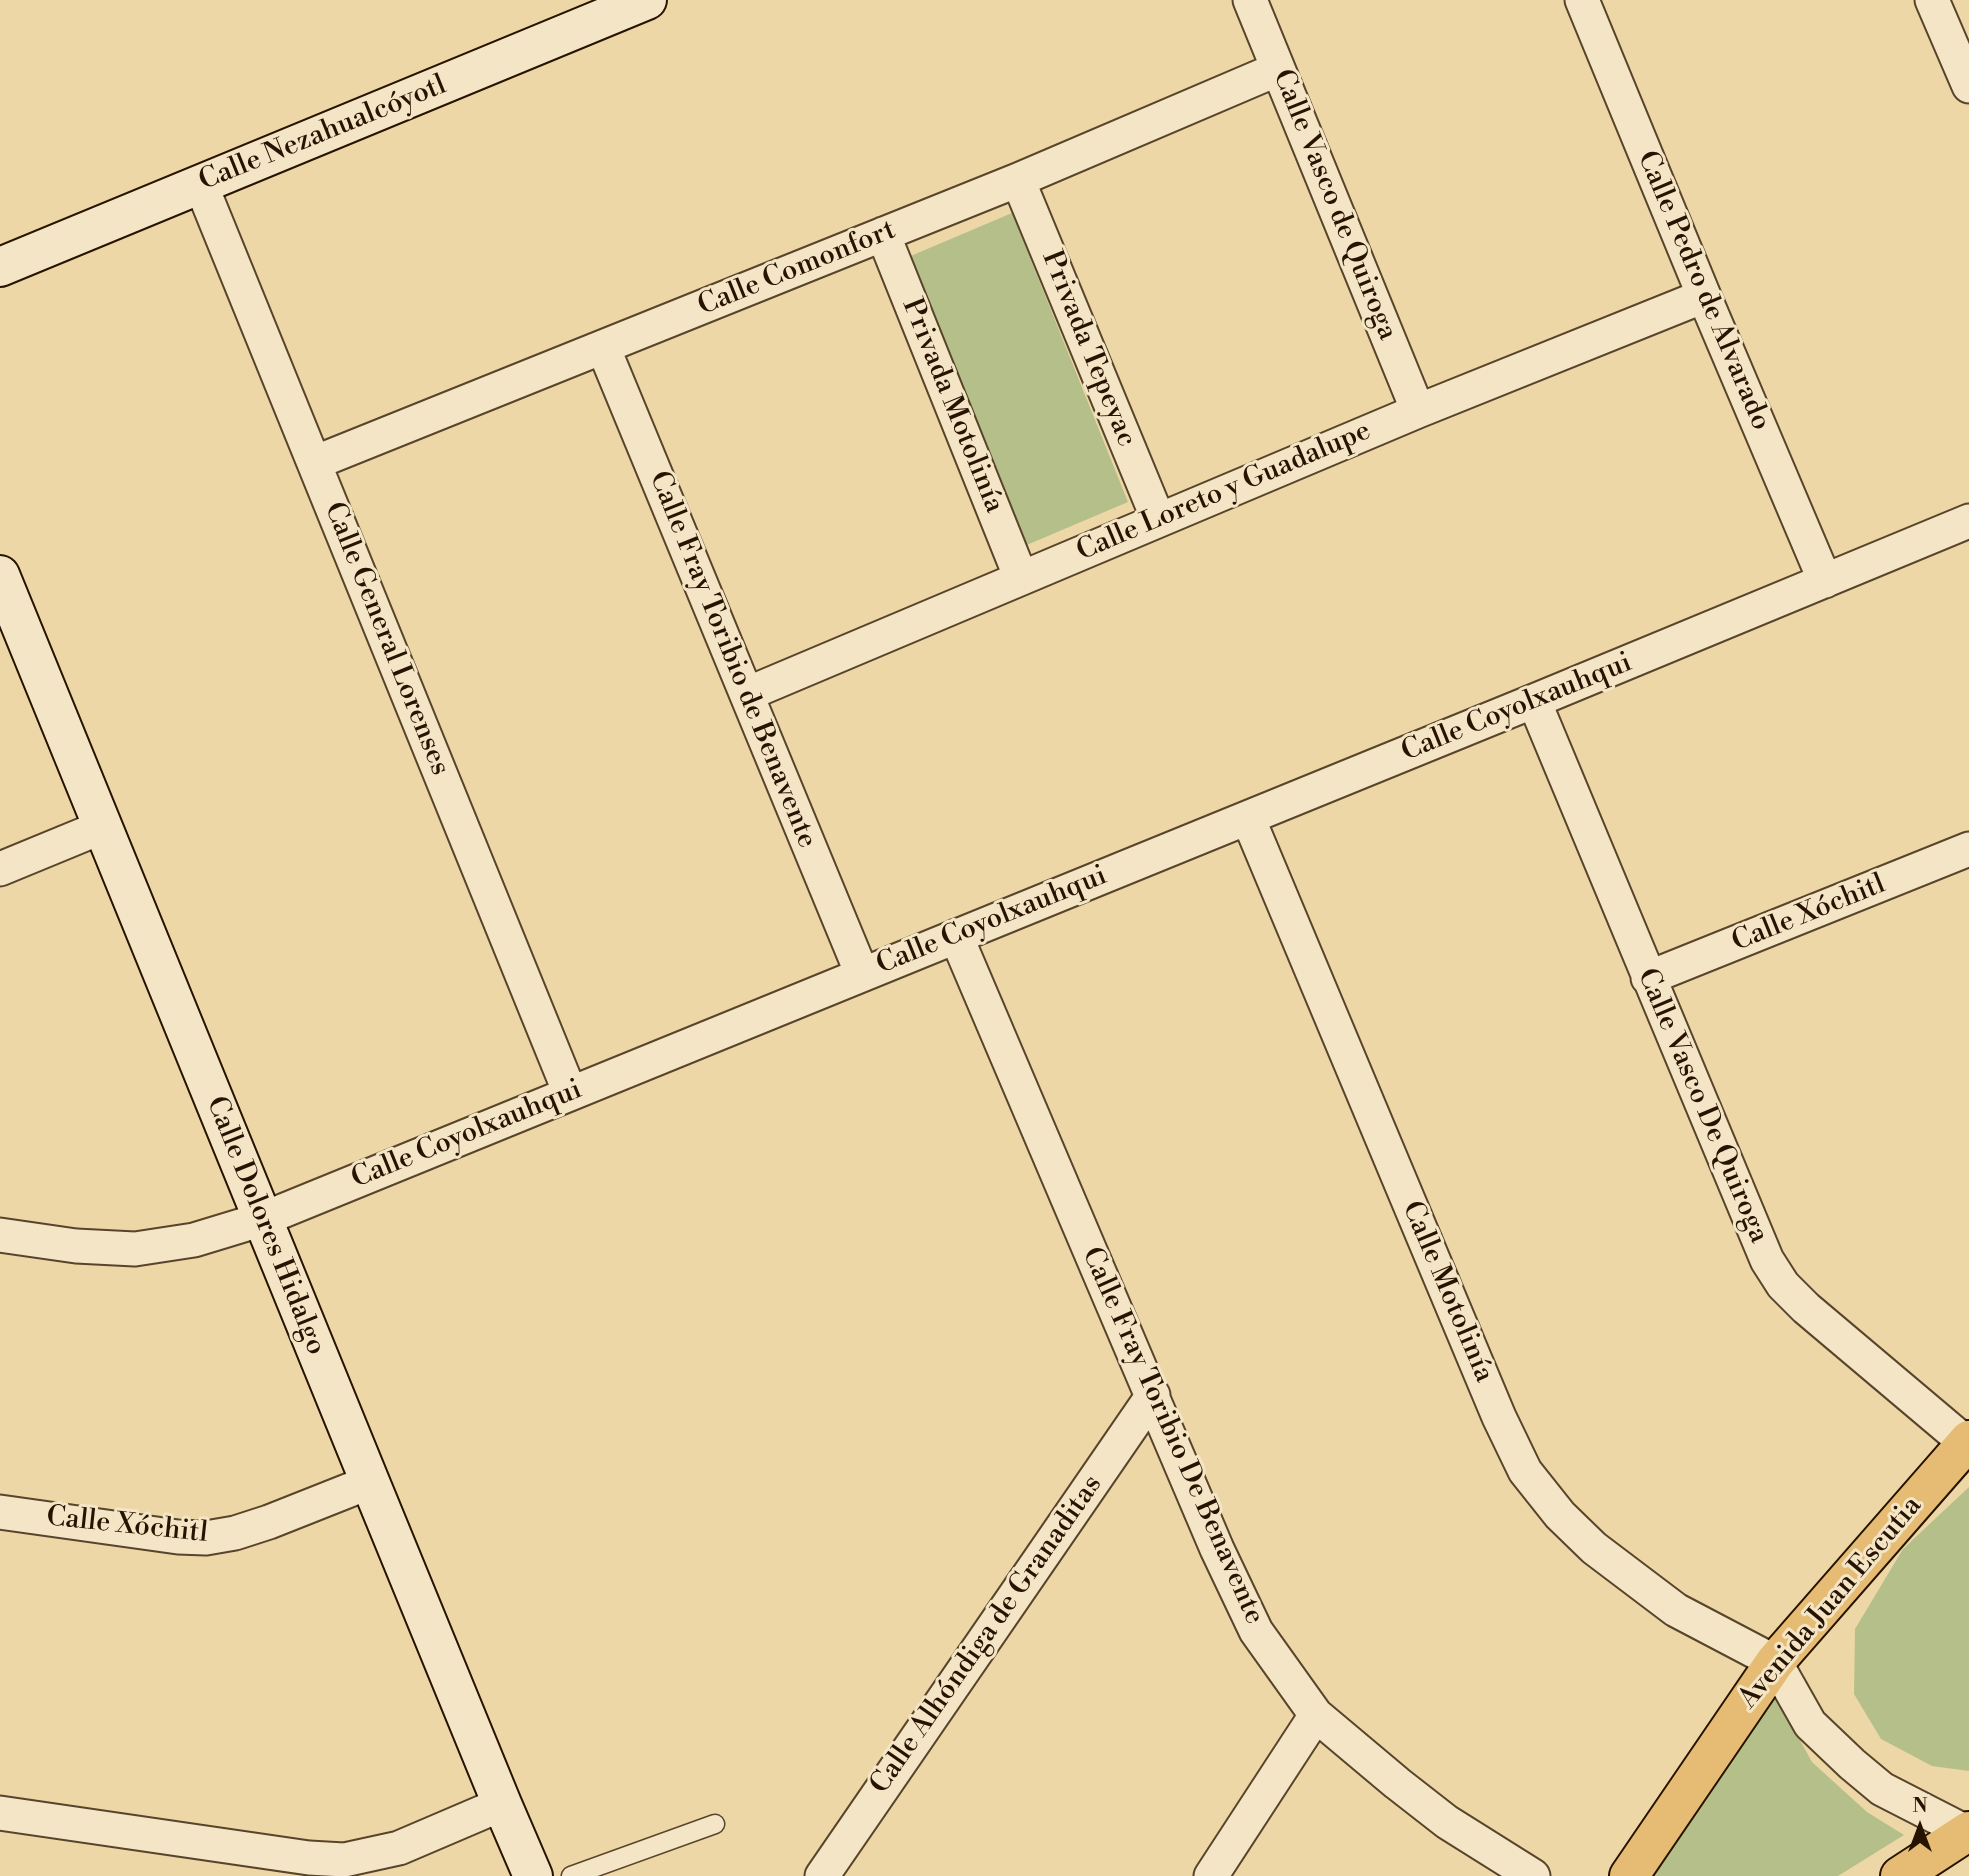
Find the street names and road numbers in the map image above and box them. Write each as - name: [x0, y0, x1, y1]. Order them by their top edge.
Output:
- street label: Calle Vasco de Quiroga: [1264, 65, 1404, 345]
- street label: Calle Nezahualcóyotl: [194, 69, 452, 199]
- street label: Calle Pedro de Alvarado: [1629, 146, 1777, 436]
- street label: Calle Comonfort: [693, 214, 901, 324]
- street label: Privada Tepeyac: [1033, 246, 1143, 452]
- street label: Privada Motolinía: [894, 294, 1010, 518]
- street label: Calle Loreto y Guadalupe: [1072, 415, 1376, 569]
- street label: Calle Fray Toribio de Benavente: [641, 467, 823, 853]
- street label: Calle General Lorenses: [316, 498, 456, 780]
- street label: Calle Coyolxauhqui: [1397, 646, 1637, 770]
- street label: Calle Coyolxauhqui: [872, 859, 1112, 983]
- street label: Calle Xóchitl: [1728, 868, 1890, 960]
- street label: Calle Vasco De Quiroga: [1629, 964, 1775, 1248]
- street label: Calle Coyolxauhqui: [347, 1073, 587, 1197]
- street label: Calle Dolores Hidalgo: [198, 1092, 332, 1360]
- street label: Calle Motolinía: [1394, 1197, 1500, 1387]
- street label: Calle Fray Toribio De Benavente: [1073, 1242, 1271, 1630]
- street label: Calle Alhóndiga de Granaditas: [864, 1469, 1110, 1801]
- street label: Avenida Juan Escutia: [1732, 1490, 1930, 1716]
- street label: Calle Xóchitl: [45, 1501, 209, 1551]

